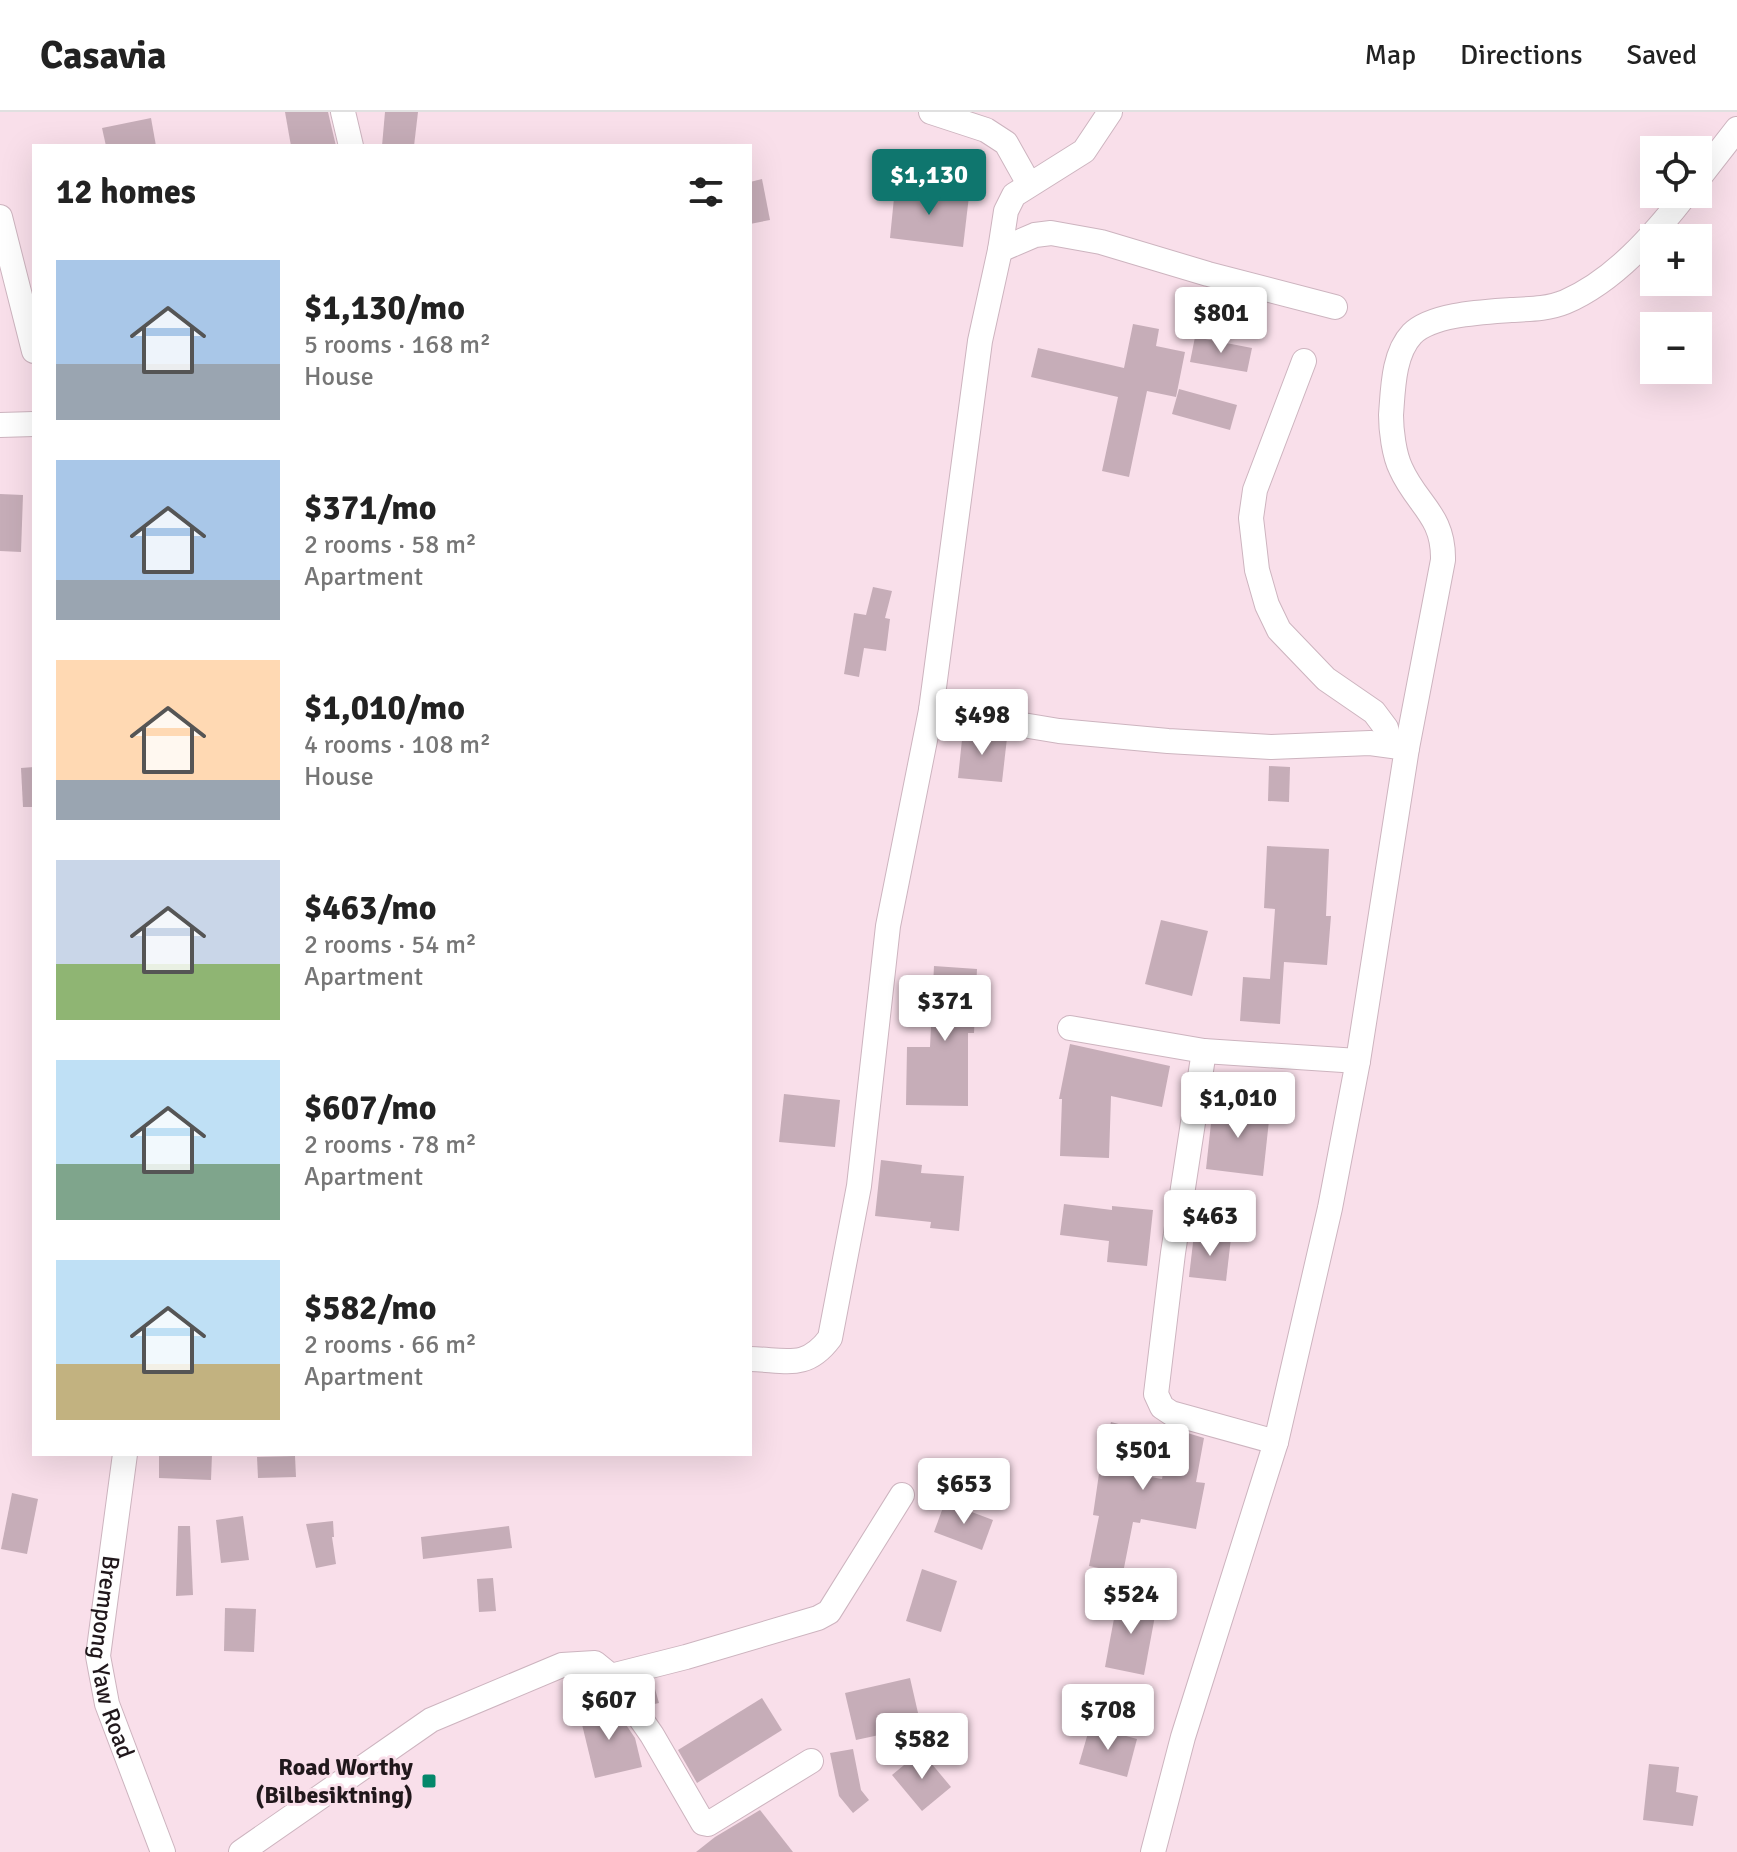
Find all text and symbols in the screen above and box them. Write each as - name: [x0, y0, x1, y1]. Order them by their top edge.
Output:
- text: Casavia: [40, 32, 167, 79]
- text: Map: [1364, 38, 1416, 72]
- text: Directions: [1460, 38, 1582, 72]
- text: Saved: [1626, 38, 1697, 72]
- map controls: [1640, 136, 1712, 384]
- button: locate: [1640, 136, 1712, 208]
- pin: $1,130: [864, 149, 994, 217]
- text: $1,130: [890, 159, 968, 191]
- icon: filters: [684, 170, 728, 214]
- text: 12 homes: [56, 171, 196, 213]
- button: +: [1640, 224, 1712, 296]
- text: $1,130/mo: [304, 287, 465, 329]
- pin: $801: [1174, 287, 1268, 355]
- icon: home: [120, 292, 216, 388]
- text: $801: [1193, 297, 1249, 329]
- button: −: [1640, 312, 1712, 384]
- text: 5 rooms · 168 m²: [304, 329, 491, 361]
- text: House: [304, 361, 374, 393]
- text: $371/mo: [304, 487, 437, 529]
- icon: home: [120, 492, 216, 588]
- text: 2 rooms · 58 m²: [304, 529, 477, 561]
- text: Apartment: [304, 561, 423, 593]
- text: $1,010/mo: [304, 687, 465, 729]
- pin: $498: [935, 689, 1029, 757]
- icon: home: [120, 692, 216, 788]
- text: $498: [954, 699, 1010, 731]
- text: 4 rooms · 108 m²: [304, 729, 491, 761]
- text: House: [304, 761, 374, 793]
- text: $463/mo: [304, 887, 437, 929]
- icon: home: [120, 892, 216, 988]
- text: 2 rooms · 54 m²: [304, 929, 477, 961]
- text: Apartment: [304, 961, 423, 993]
- pin: $371: [898, 975, 992, 1043]
- text: $371: [917, 985, 973, 1017]
- pin: $1,010: [1173, 1072, 1303, 1140]
- text: $1,010: [1199, 1082, 1277, 1114]
- text: $607/mo: [304, 1087, 437, 1129]
- icon: home: [120, 1092, 216, 1188]
- text: 2 rooms · 78 m²: [304, 1129, 477, 1161]
- text: Apartment: [304, 1161, 423, 1193]
- pin: $463: [1163, 1190, 1257, 1258]
- text: $463: [1182, 1200, 1238, 1232]
- text: $582/mo: [304, 1287, 437, 1329]
- icon: home: [120, 1292, 216, 1388]
- text: 2 rooms · 66 m²: [304, 1329, 477, 1361]
- text: Apartment: [304, 1361, 423, 1393]
- pin: $501: [1096, 1424, 1190, 1492]
- text: $501: [1115, 1434, 1171, 1466]
- pin: $653: [917, 1458, 1011, 1526]
- text: $653: [936, 1468, 992, 1500]
- street label: Brempong Yaw Road: [83, 1554, 141, 1762]
- pin: $524: [1084, 1568, 1178, 1636]
- text: $524: [1103, 1578, 1159, 1610]
- pin: $607: [562, 1674, 656, 1742]
- text: $607: [581, 1684, 637, 1716]
- pin: $708: [1061, 1684, 1155, 1752]
- text: $708: [1080, 1694, 1136, 1726]
- pin: $582: [875, 1713, 969, 1781]
- text: $582: [894, 1723, 950, 1755]
- place label: Road Worthy (Bilbesiktning): [255, 1752, 413, 1810]
- marker: Road Worthy (Bilbesiktning): [420, 1772, 438, 1790]

